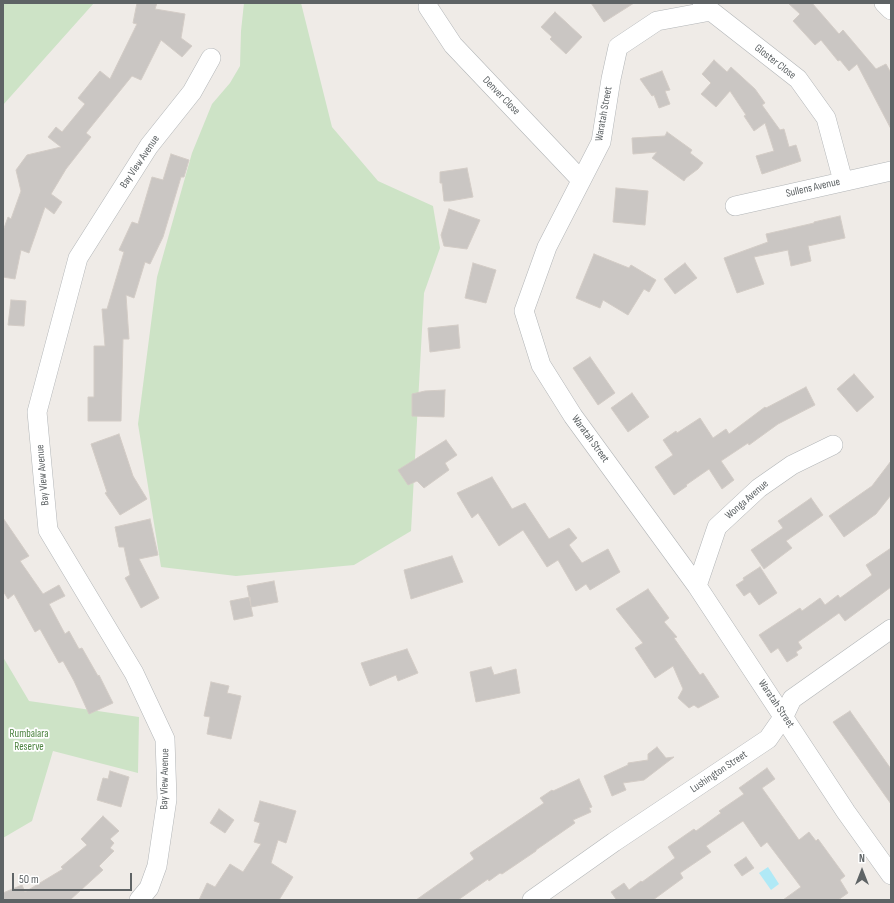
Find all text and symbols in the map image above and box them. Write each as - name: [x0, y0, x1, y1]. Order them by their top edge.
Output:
- street label: Gloster Close: [752, 42, 798, 82]
- street label: Denver Close: [479, 74, 523, 118]
- street label: Waratah Street: [593, 86, 615, 142]
- street label: Bay View Avenue: [117, 133, 163, 191]
- street label: Sullens Avenue: [785, 175, 841, 201]
- street label: Waratah Street: [568, 413, 612, 465]
- street label: Bay View Avenue: [34, 444, 52, 506]
- street label: Wonga Avenue: [723, 478, 771, 522]
- street label: Waratah Street: [755, 677, 797, 731]
- park label: Rumbalara Reserve: [9, 727, 49, 753]
- street label: Bay View Avenue: [158, 748, 172, 810]
- street label: Lushington Street: [688, 748, 750, 796]
- north arrow: [842, 851, 882, 891]
- text: N: [859, 852, 865, 865]
- scale bar: [14, 865, 134, 891]
- text: 50 m: [19, 872, 39, 887]

